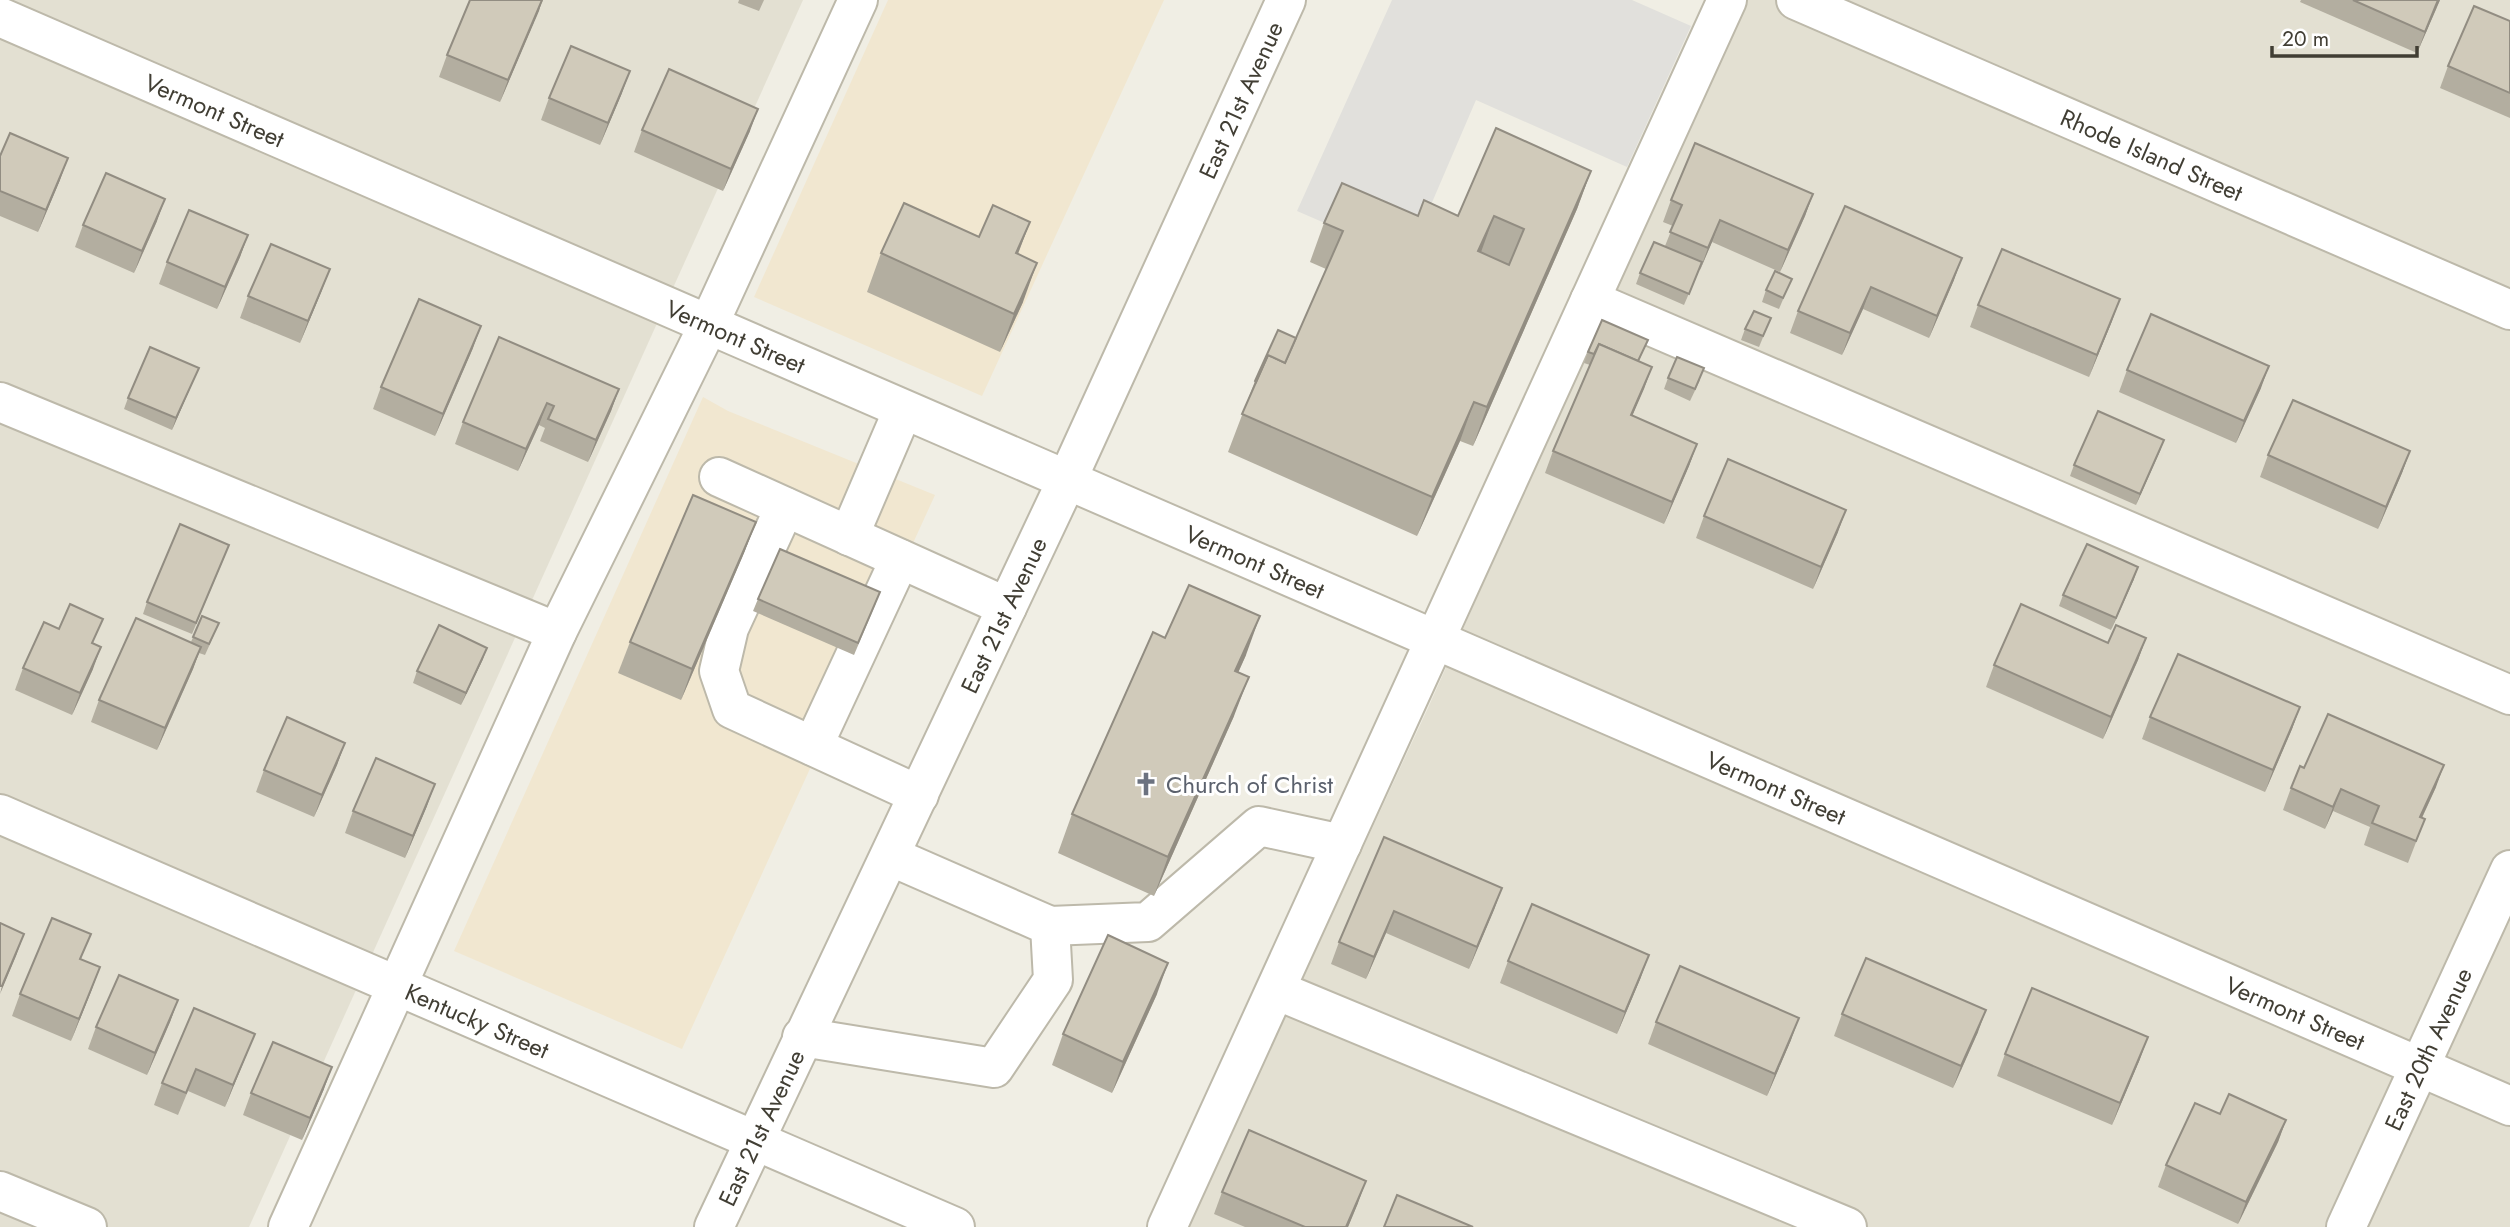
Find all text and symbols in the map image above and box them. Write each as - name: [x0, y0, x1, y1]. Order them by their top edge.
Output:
- scale bar: [2272, 14, 2417, 58]
- street label: East 21st Avenue: [1189, 16, 1291, 184]
- text: 20 m: [2282, 24, 2329, 54]
- street label: Vermont Street: [139, 64, 290, 156]
- street label: Rhode Island Street: [2055, 99, 2249, 210]
- street label: Vermont Street: [660, 290, 811, 382]
- street label: Vermont Street: [1180, 516, 1331, 607]
- street label: East 21st Avenue: [951, 531, 1055, 699]
- street label: Vermont Street: [1701, 742, 1852, 833]
- place label: Church of Christ: [1166, 767, 1333, 802]
- church icon: Church of Christ: [1132, 770, 1160, 798]
- street label: East 20th Avenue: [2375, 962, 2480, 1136]
- street label: Vermont Street: [2220, 967, 2371, 1059]
- street label: Kentucky Street: [400, 974, 555, 1067]
- street label: East 21st Avenue: [709, 1044, 813, 1212]

